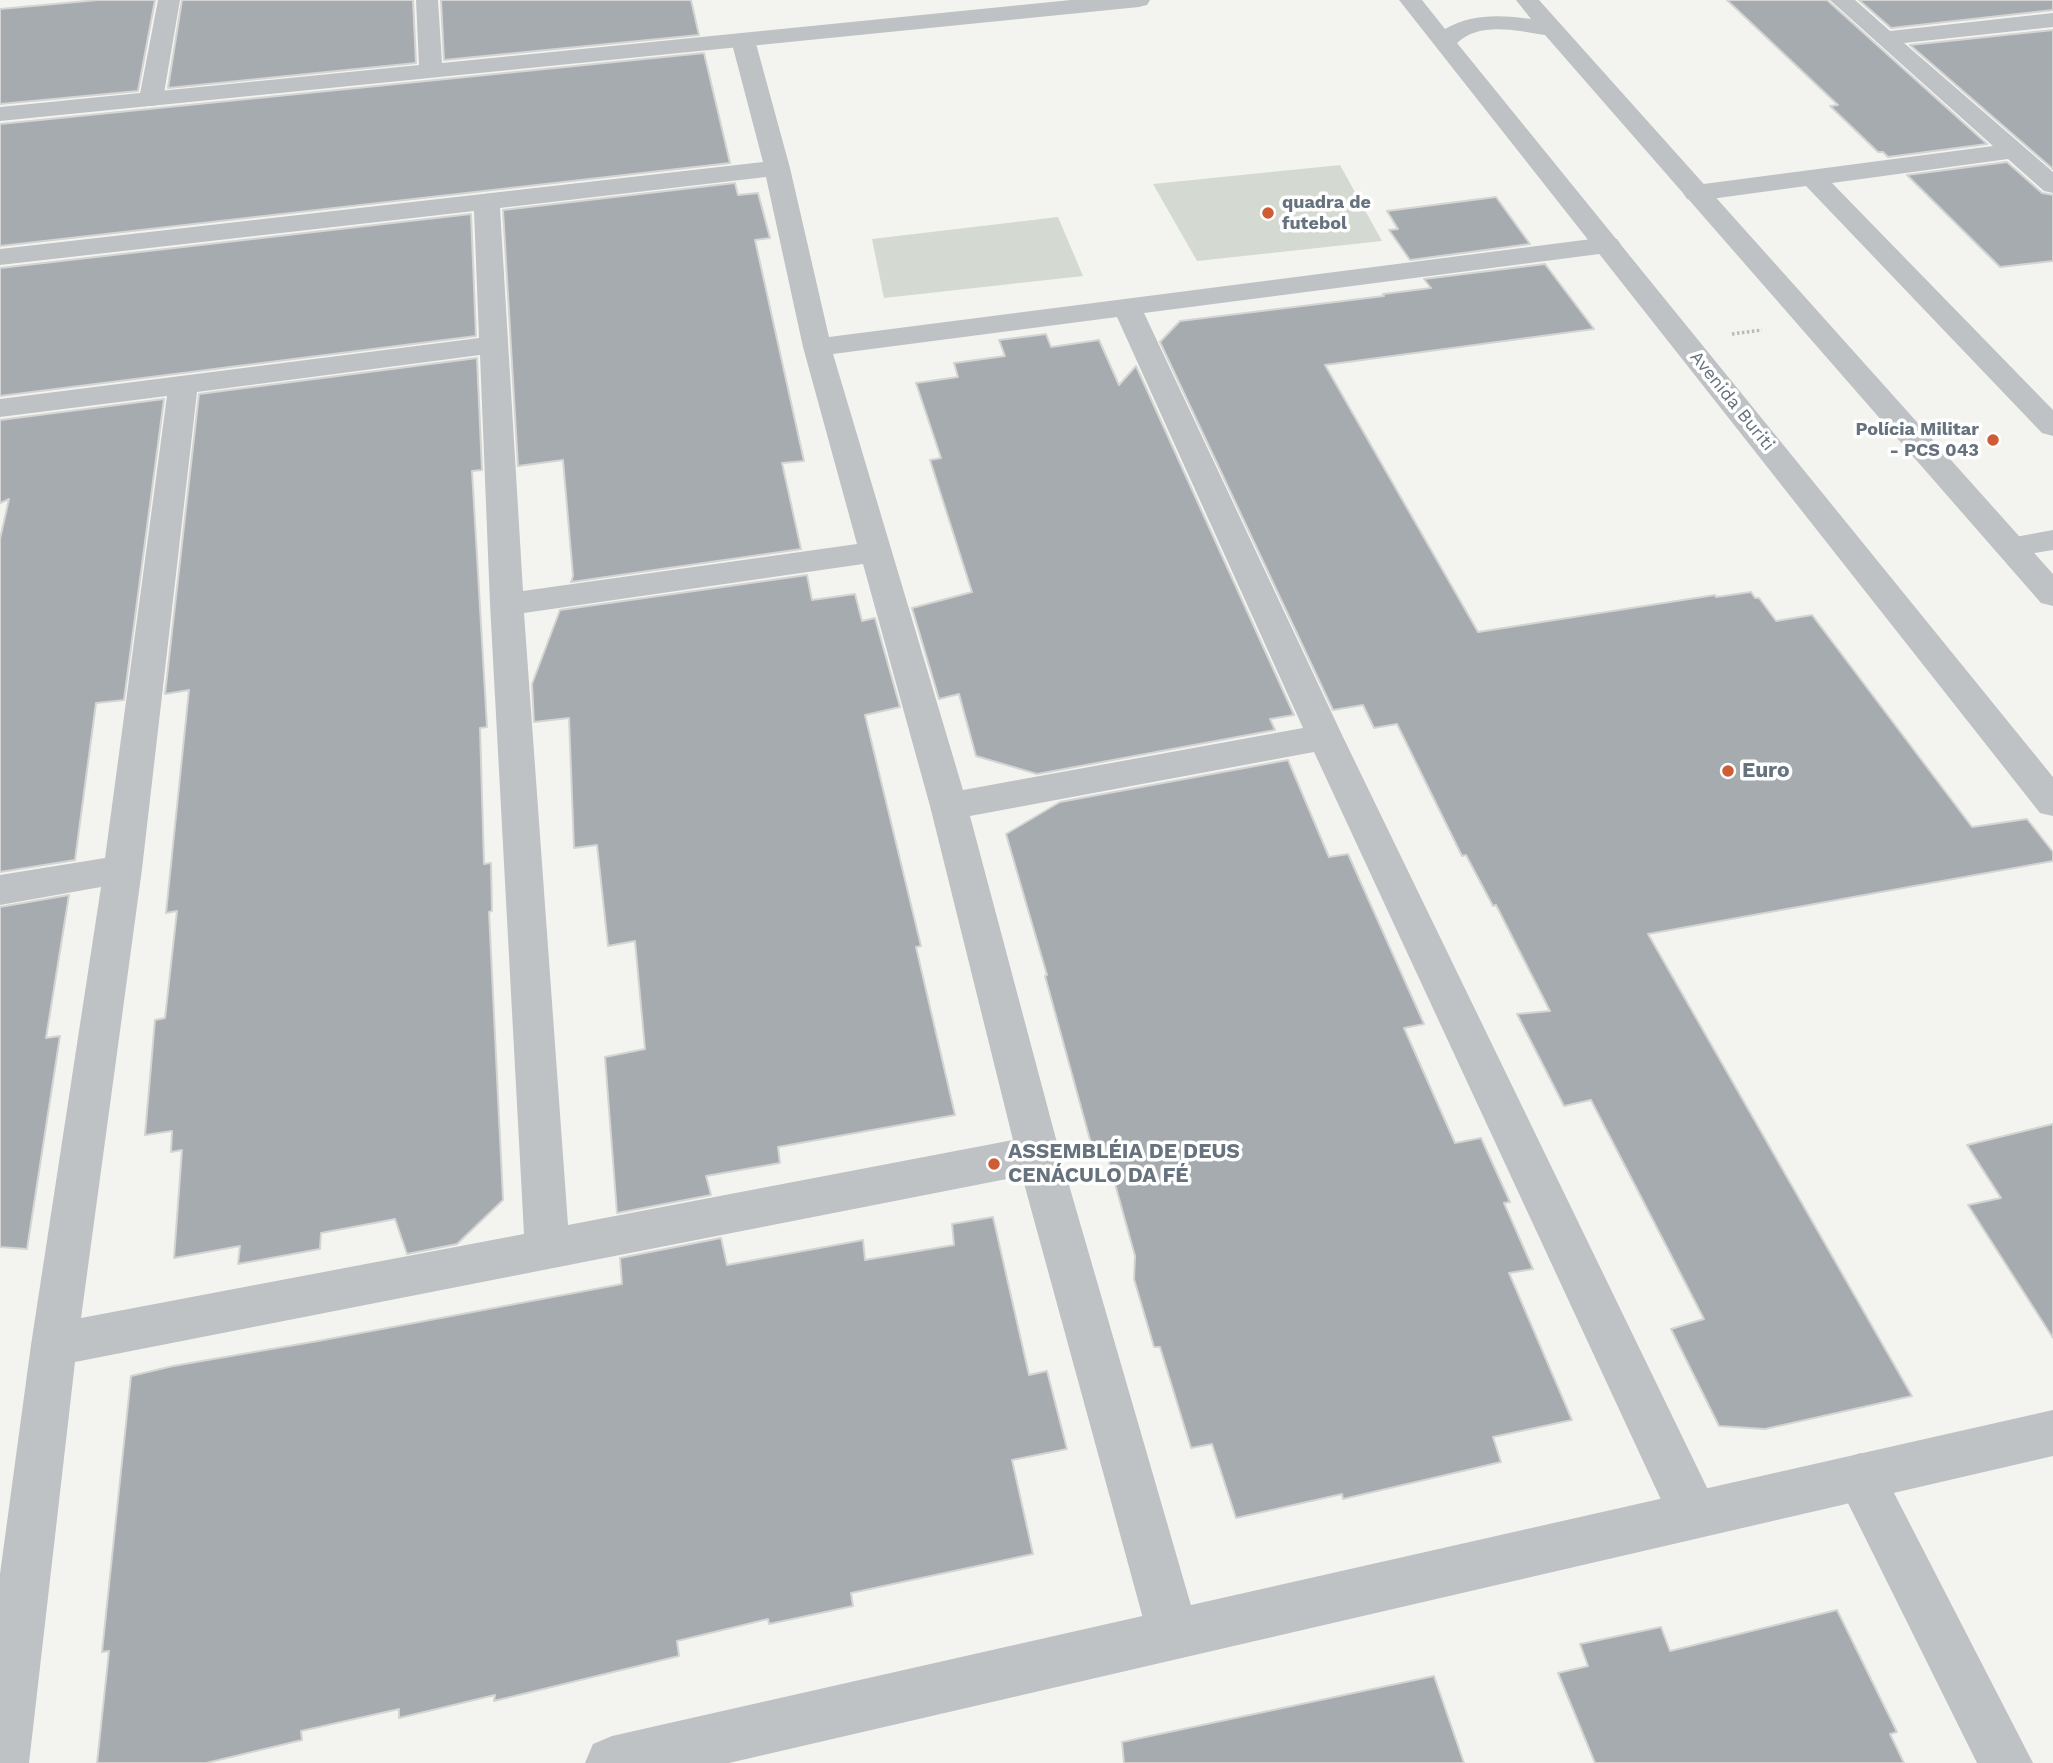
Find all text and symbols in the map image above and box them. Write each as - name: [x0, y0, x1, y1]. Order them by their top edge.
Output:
- place label: quadra de futebol: [1282, 192, 1371, 234]
- marker: quadra de futebol: [1260, 205, 1276, 221]
- street label: Avenida Buriti: [1685, 347, 1779, 455]
- place label: Polícia Militar - PCS 043: [1855, 419, 1979, 462]
- marker: Polícia Militar - PCS 043: [1985, 432, 2001, 448]
- place label: Euro: [1742, 758, 1790, 784]
- marker: Euro: [1720, 763, 1736, 779]
- place label: ASSEMBLÉIA DE DEUS CENÁCULO DA FÉ: [1008, 1139, 1240, 1189]
- marker: ASSEMBLÉIA DE DEUS CENÁCULO DA FÉ: [986, 1156, 1002, 1172]

